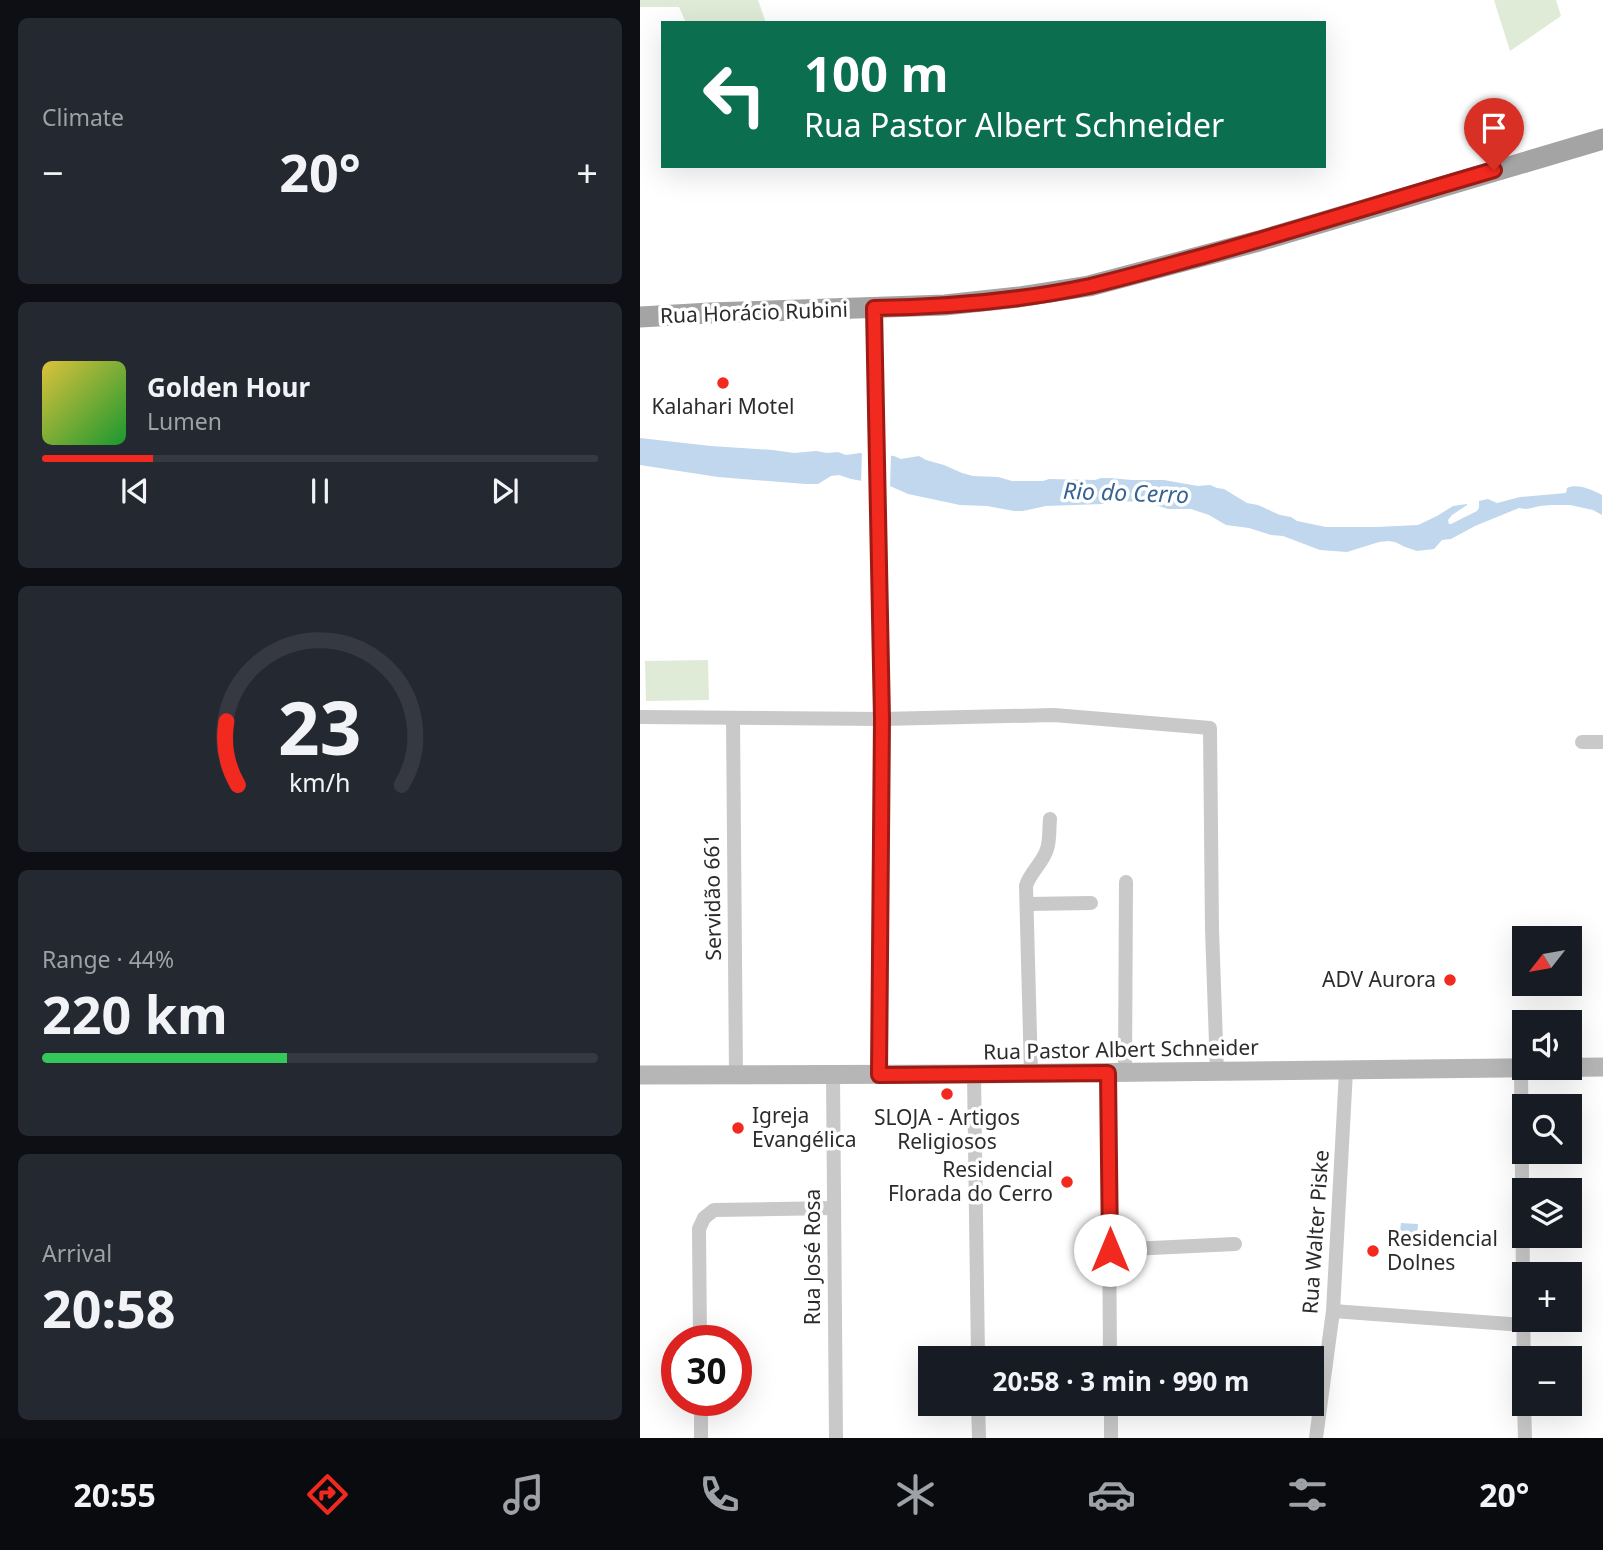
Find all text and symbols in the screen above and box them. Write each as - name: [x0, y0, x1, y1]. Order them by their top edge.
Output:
- text: 100 m: [804, 40, 949, 106]
- icon: left: [689, 49, 780, 140]
- pin: [1464, 98, 1524, 170]
- text: Climate: [42, 101, 124, 133]
- text: Rua Pastor Albert Schneider: [804, 103, 1224, 146]
- icon: arrive: [1475, 109, 1513, 147]
- text: 20°: [279, 136, 361, 207]
- text: −: [42, 146, 64, 198]
- text: +: [576, 146, 598, 198]
- street label: Rua Horácio Rubini: [660, 295, 848, 329]
- text: Golden Hour: [147, 369, 310, 405]
- marker: Kalahari Motel: [715, 375, 731, 391]
- place label: Kalahari Motel: [652, 392, 794, 420]
- text: Lumen: [147, 405, 222, 437]
- icon: previous: [116, 472, 154, 510]
- icon: pause: [301, 472, 339, 510]
- icon: next: [486, 472, 524, 510]
- water label: Rio do Cerro: [1062, 474, 1190, 510]
- text: 23: [278, 677, 362, 776]
- text: km/h: [289, 765, 351, 799]
- street label: Servidão 661: [697, 833, 727, 961]
- north arrow: [1512, 926, 1582, 996]
- map controls: [1512, 926, 1582, 1416]
- text: Range · 44%: [42, 943, 174, 975]
- place label: ADV Aurora: [1322, 965, 1436, 993]
- marker: ADV Aurora: [1442, 972, 1458, 988]
- text: 220 km: [42, 978, 228, 1049]
- button: sound: [1512, 1010, 1582, 1080]
- street label: Rua Pastor Albert Schneider: [983, 1033, 1259, 1065]
- marker: SLOJA - Artigos Religiosos: [939, 1086, 955, 1102]
- button: search: [1512, 1094, 1582, 1164]
- place label: Igreja Evangélica: [752, 1101, 857, 1153]
- place label: SLOJA - Artigos Religiosos: [874, 1103, 1020, 1155]
- marker: Igreja Evangélica: [730, 1120, 746, 1136]
- street label: Rua Walter Piske: [1295, 1149, 1335, 1315]
- place label: Residencial Florada do Cerro: [888, 1155, 1053, 1207]
- marker: Residencial Florada do Cerro: [1059, 1174, 1075, 1190]
- button: layers: [1512, 1178, 1582, 1248]
- street label: Rua José Rosa: [798, 1189, 826, 1325]
- position arrow: [1073, 1213, 1147, 1287]
- place label: Residencial Dolnes: [1387, 1224, 1498, 1276]
- text: Arrival: [42, 1237, 112, 1269]
- marker: Residencial Dolnes: [1365, 1243, 1381, 1259]
- button: +: [1512, 1262, 1582, 1332]
- text: 20:58: [42, 1272, 176, 1343]
- speed limit sign: 30: [661, 1325, 752, 1416]
- button: −: [1512, 1346, 1582, 1416]
- text: 20:58 · 3 min · 990 m: [993, 1363, 1249, 1399]
- icon: directions: [303, 1470, 352, 1519]
- icon: music: [499, 1470, 548, 1519]
- icon: phone: [695, 1470, 744, 1519]
- icon: climate: [891, 1470, 940, 1519]
- icon: car: [1087, 1470, 1136, 1519]
- icon: filters: [1283, 1470, 1332, 1519]
- text: 20:55: [74, 1473, 156, 1516]
- text: 20°: [1479, 1473, 1529, 1516]

